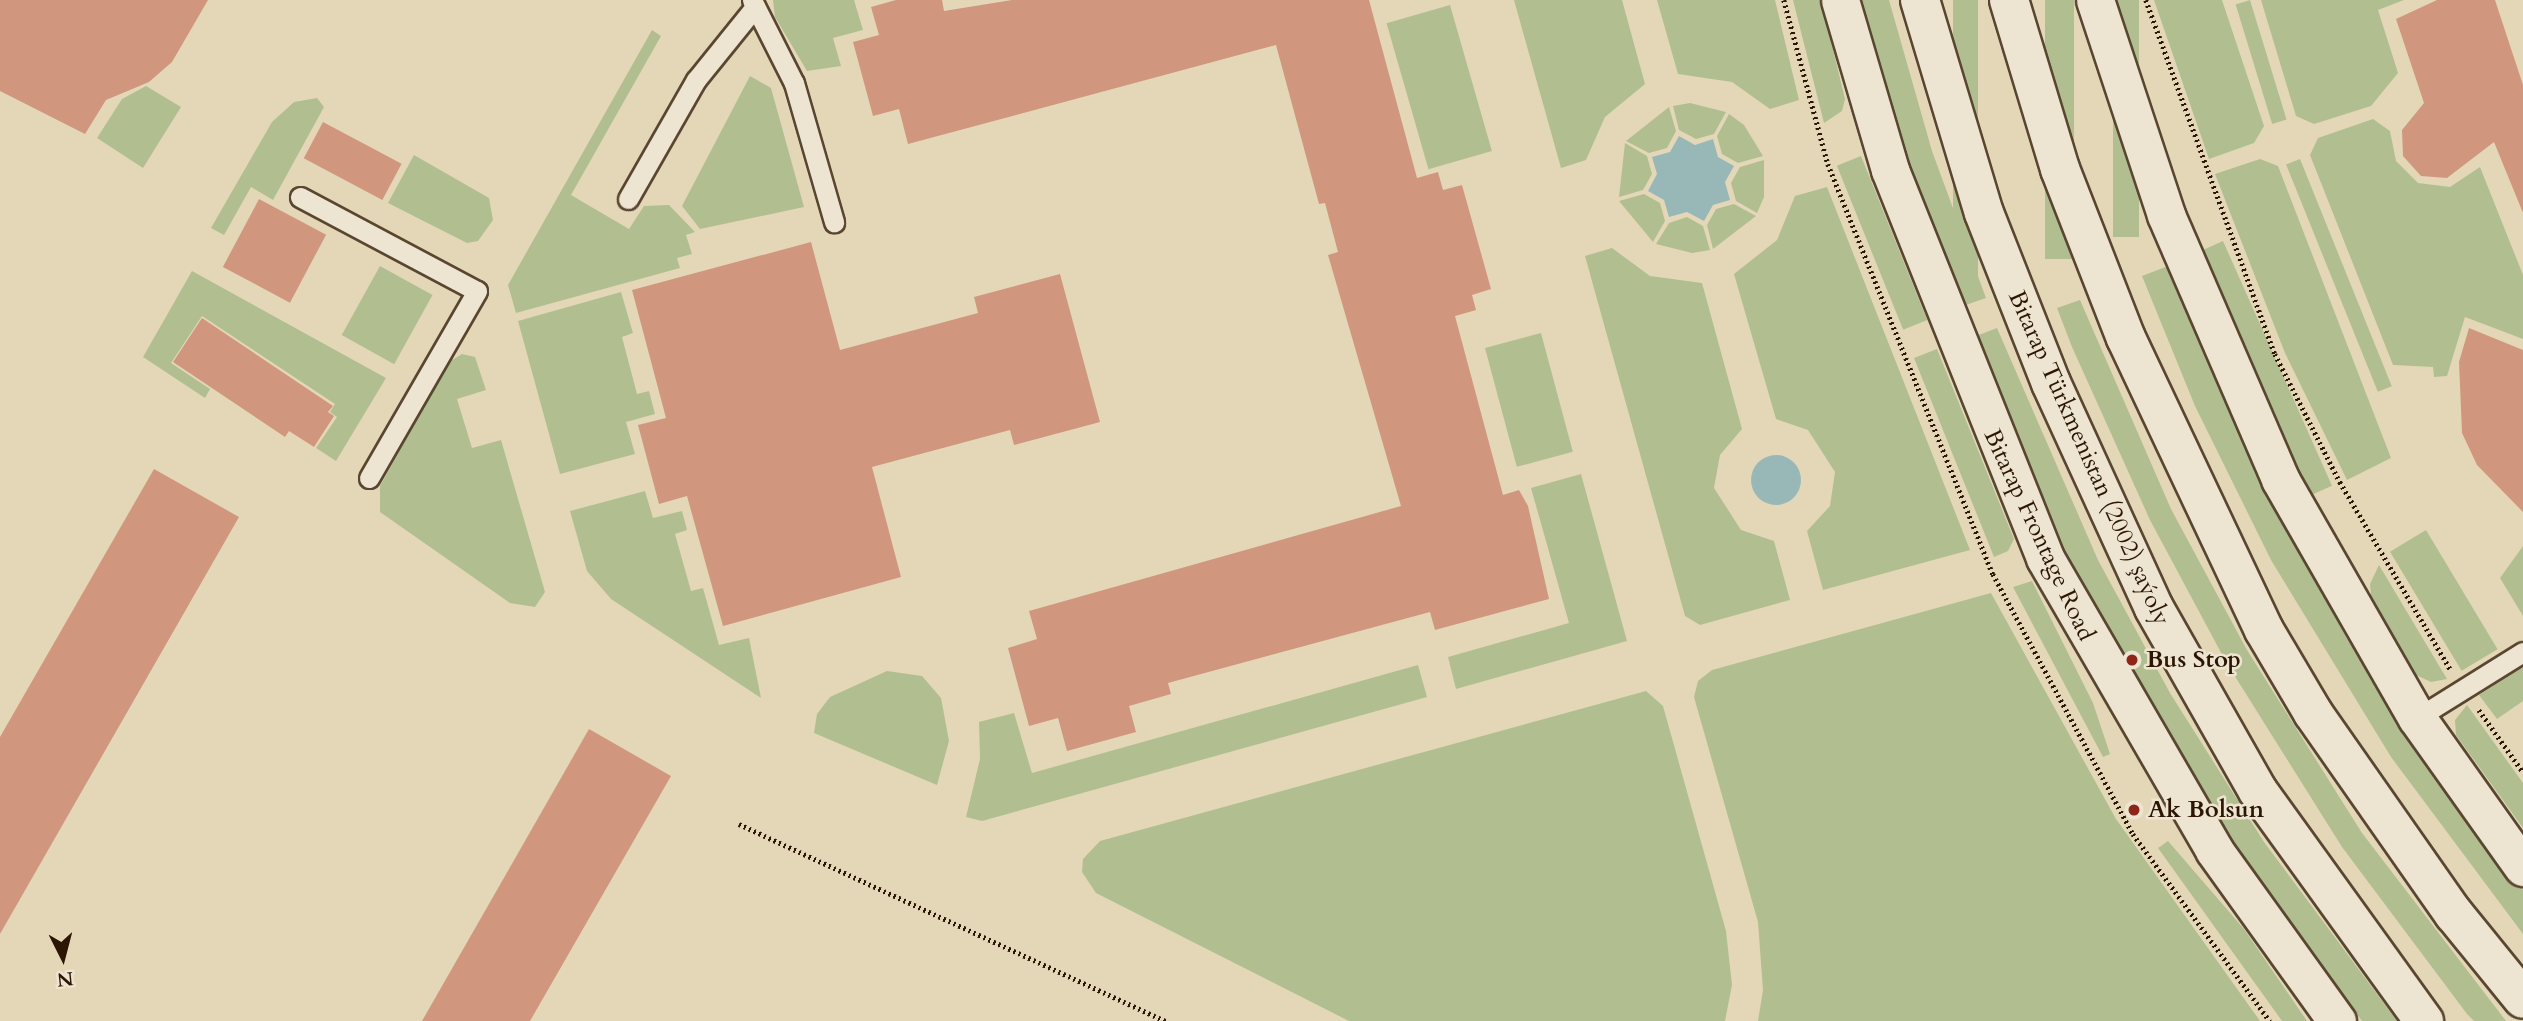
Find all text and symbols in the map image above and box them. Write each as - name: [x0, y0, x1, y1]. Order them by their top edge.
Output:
- street label: Bitarap Türkmenistan (2002) şaýoly: [2002, 286, 2176, 630]
- street label: Bitarap Frontage Road: [1977, 425, 2101, 645]
- place label: Bus Stop: [2146, 646, 2241, 674]
- marker: Bus Stop: [2124, 652, 2140, 668]
- place label: Ak Bolsun: [2148, 796, 2264, 824]
- marker: Ak Bolsun: [2126, 802, 2142, 818]
- north arrow: [28, 923, 98, 993]
- text: N: [56, 965, 75, 993]

